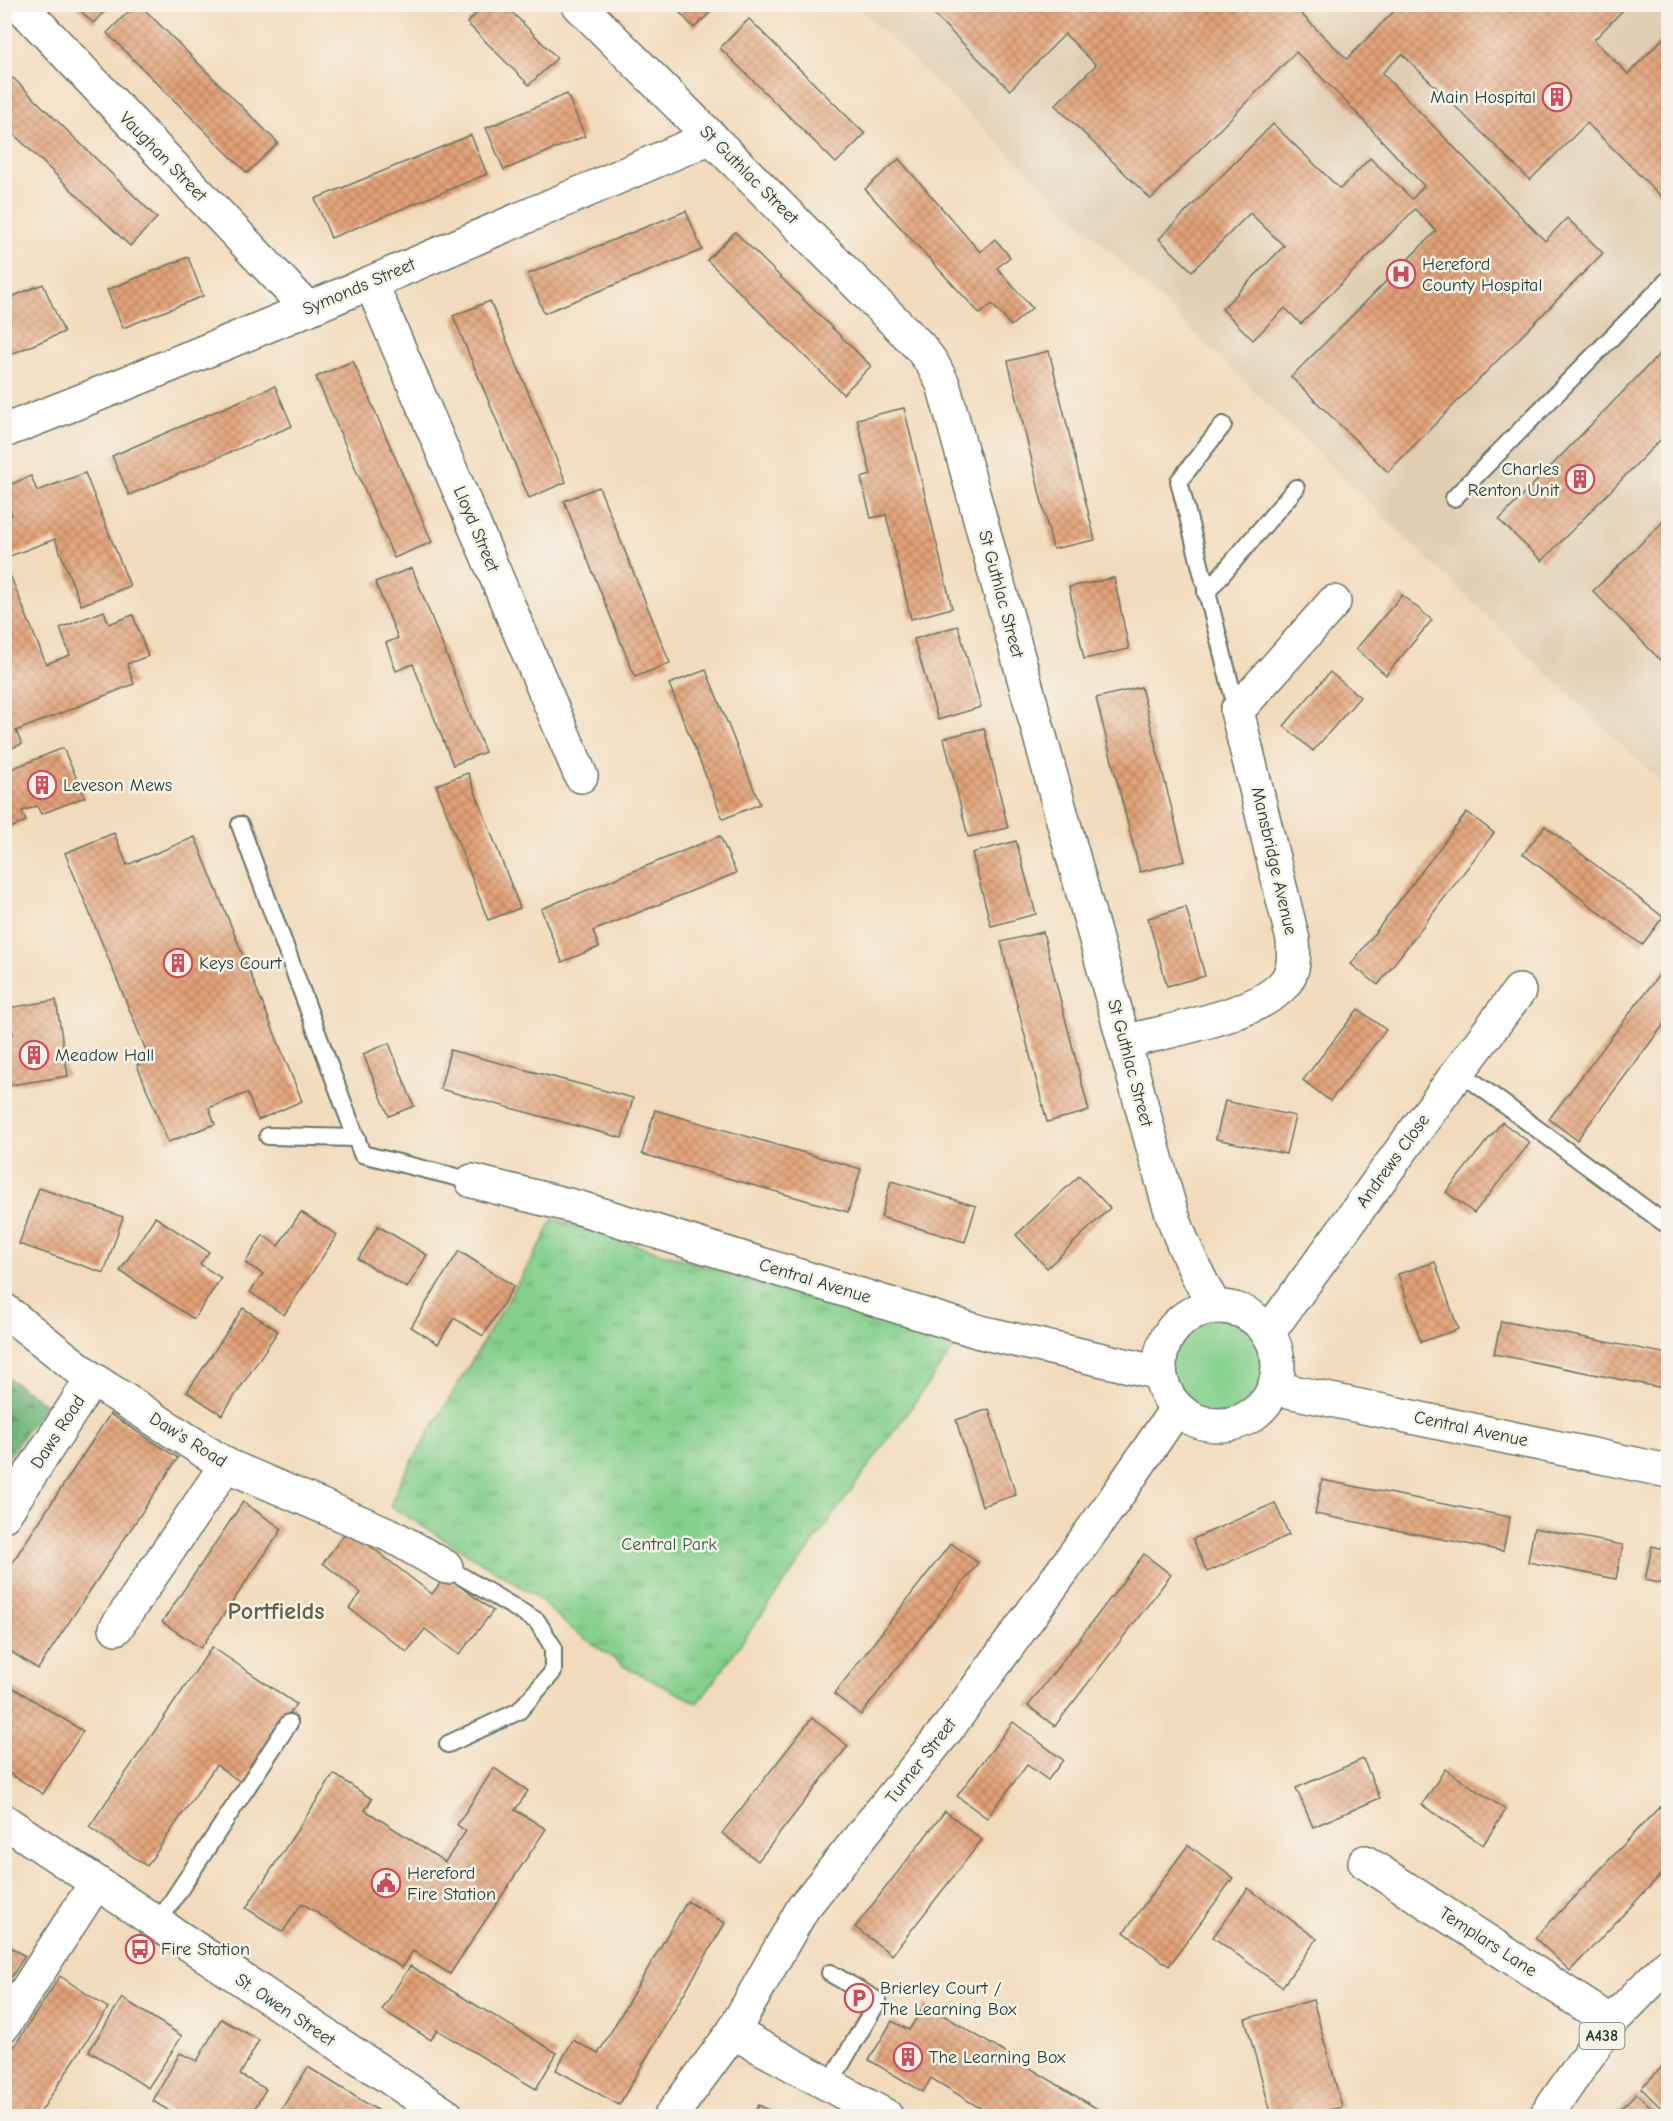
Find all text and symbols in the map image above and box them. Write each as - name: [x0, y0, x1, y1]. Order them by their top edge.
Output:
- building icon: Main Hospital: [1541, 81, 1573, 113]
- place label: Main Hospital: [1430, 87, 1536, 108]
- street label: Vaughan Street: [115, 108, 212, 207]
- street label: St Guthlac Street: [695, 121, 803, 229]
- street label: Symonds Street: [299, 253, 419, 320]
- place label: Hereford County Hospital: [1422, 254, 1542, 296]
- hospital icon: Hereford County Hospital: [1385, 258, 1417, 290]
- place label: Charles Renton Unit: [1468, 459, 1560, 501]
- building icon: Charles Renton Unit: [1564, 463, 1596, 495]
- street label: Lloyd Street: [449, 483, 504, 576]
- street label: St Guthlac Street: [974, 528, 1028, 661]
- building icon: Leveson Mews: [26, 769, 58, 801]
- place label: Leveson Mews: [63, 775, 172, 796]
- street label: Mansbridge Avenue: [1247, 785, 1301, 937]
- building icon: Keys Court: [162, 947, 194, 979]
- place label: Keys Court: [199, 953, 283, 974]
- street label: St Guthlac Street: [1103, 997, 1157, 1130]
- building icon: Meadow Hall: [18, 1039, 50, 1071]
- place label: Meadow Hall: [55, 1045, 154, 1066]
- street label: Andrews Close: [1352, 1110, 1434, 1212]
- street label: Central Avenue: [756, 1254, 874, 1308]
- street label: Daws Road: [26, 1391, 90, 1473]
- street label: Central Avenue: [1412, 1407, 1530, 1451]
- street label: Daw's Road: [145, 1408, 231, 1472]
- park label: Central Park: [621, 1534, 717, 1555]
- district label: Portfields: [228, 1597, 324, 1625]
- street label: Turner Street: [881, 1713, 961, 1808]
- place label: Hereford Fire Station: [407, 1863, 496, 1905]
- public building icon: Hereford Fire Station: [370, 1867, 402, 1899]
- street label: Templars Lane: [1435, 1903, 1541, 1981]
- bus stop icon: Fire Station: [124, 1933, 156, 1965]
- place label: Fire Station: [161, 1939, 250, 1960]
- street label: St. Owen Street: [231, 1969, 340, 2052]
- place label: Brierley Court / The Learning Box: [880, 1978, 1017, 2020]
- parking icon: Brierley Court / The Learning Box: [843, 1982, 875, 2014]
- road number: A438: [1580, 2023, 1624, 2049]
- building icon: The Learning Box: [892, 2041, 924, 2073]
- place label: The Learning Box: [929, 2047, 1066, 2068]

